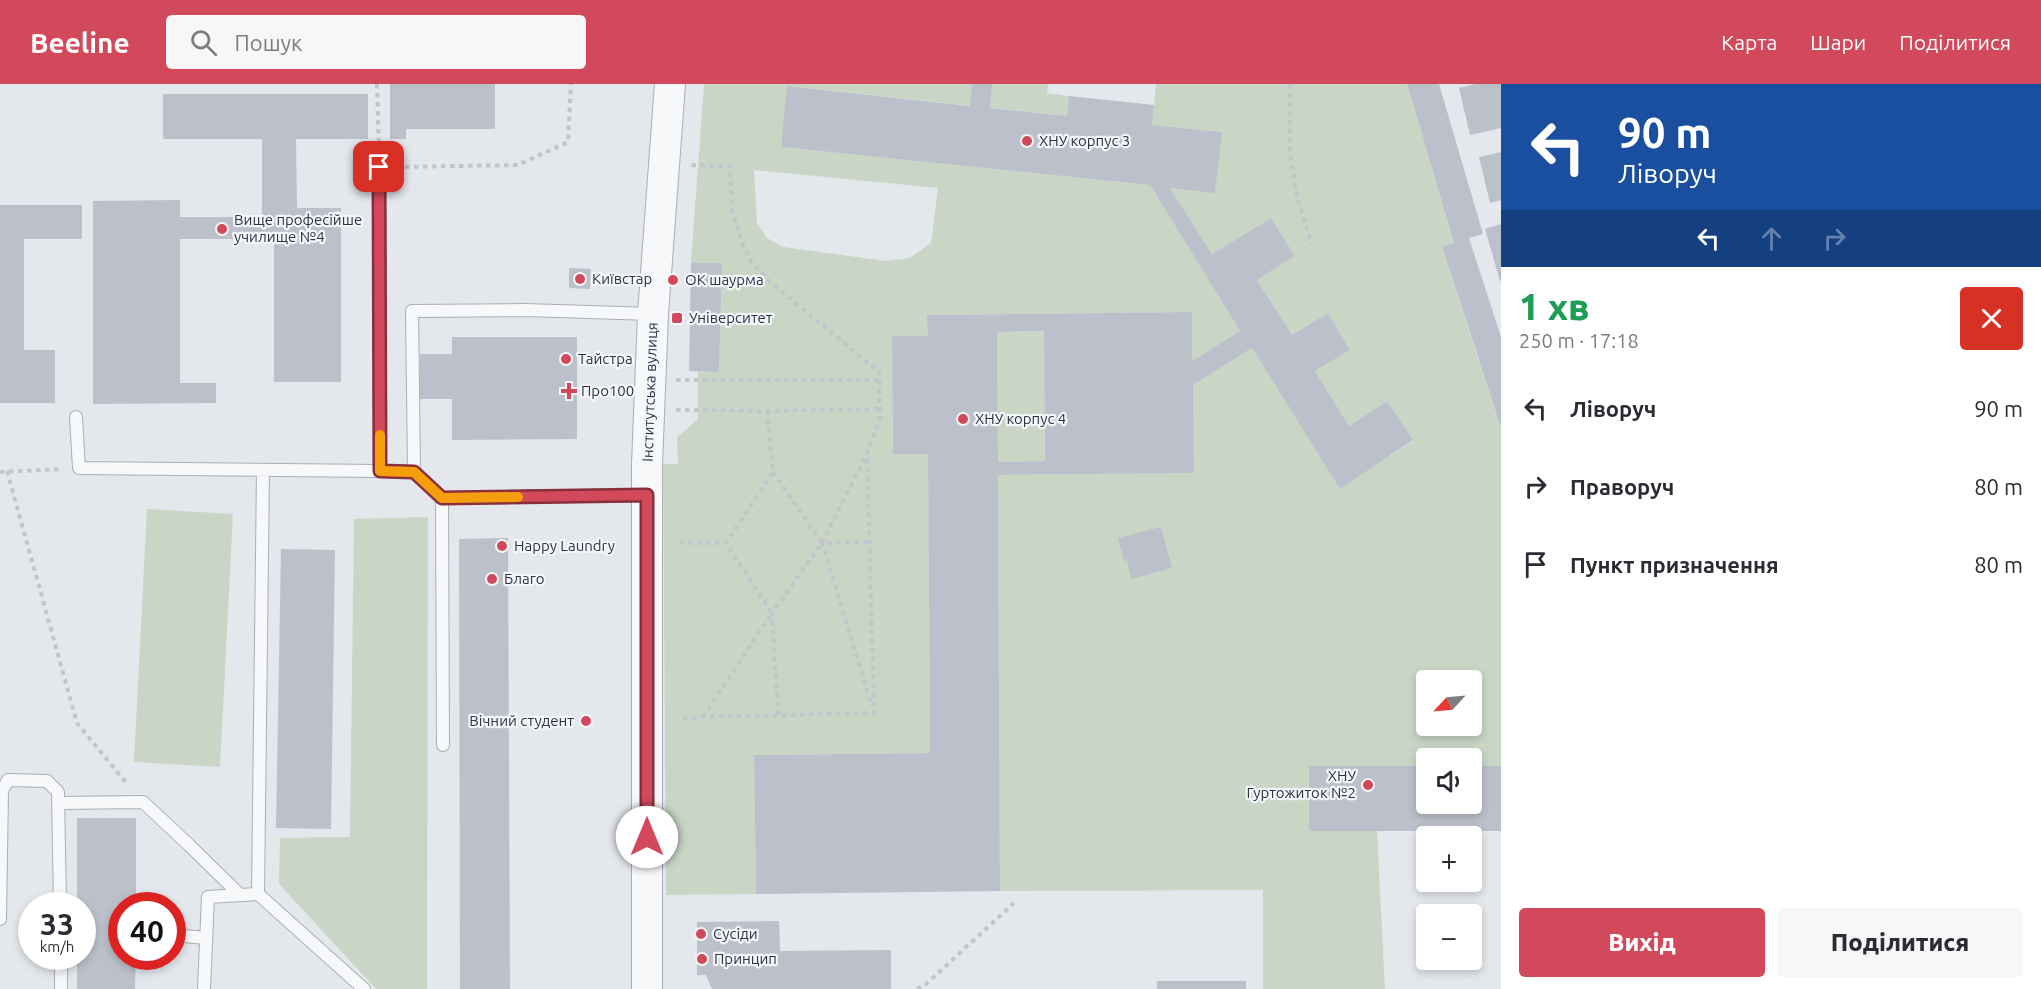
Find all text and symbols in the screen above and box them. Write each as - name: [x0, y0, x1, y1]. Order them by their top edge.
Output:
- search box: [166, 15, 586, 69]
- icon: search: [187, 26, 220, 59]
- text: Beeline: [30, 27, 130, 58]
- text: Пошук: [235, 30, 302, 55]
- text: Карта: [1721, 30, 1777, 54]
- text: Шари: [1810, 30, 1866, 54]
- text: Поділитися: [1899, 30, 2011, 54]
- icon: left: [1519, 108, 1597, 186]
- text: 90 m: [1618, 109, 1712, 156]
- place label: ХНУ корпус 3: [1039, 132, 1130, 149]
- marker: ХНУ корпус 3: [1020, 134, 1034, 148]
- pin: [353, 141, 404, 192]
- icon: arrive: [362, 150, 395, 183]
- text: Ліворуч: [1618, 158, 1717, 188]
- place label: Вище професійше училище №4: [234, 211, 362, 245]
- marker: Вище професійше училище №4: [215, 222, 229, 236]
- icon: left: [1692, 222, 1725, 255]
- icon: ahead: [1755, 222, 1788, 255]
- icon: right: [1818, 222, 1851, 255]
- place label: Київстар: [592, 270, 652, 287]
- place label: ОК шаурма: [685, 271, 764, 288]
- marker: Київстар: [573, 272, 587, 286]
- marker: ОК шаурма: [666, 273, 680, 287]
- text: 1 хв: [1519, 286, 1589, 327]
- button: close: [1960, 287, 2023, 350]
- place label: Університет: [689, 309, 773, 326]
- marker: Університет: [670, 311, 684, 325]
- street label: Інститутська вулиця: [639, 322, 660, 462]
- text: 250 m · 17:18: [1519, 329, 1639, 352]
- place label: Тайстра: [578, 350, 633, 367]
- marker: Тайстра: [559, 352, 573, 366]
- place label: Про100: [581, 382, 634, 399]
- marker: Про100: [562, 384, 576, 398]
- icon: left: [1519, 392, 1552, 425]
- text: Ліворуч: [1570, 396, 1656, 421]
- text: 90 m: [1974, 396, 2023, 421]
- place label: ХНУ корпус 4: [975, 410, 1066, 427]
- marker: ХНУ корпус 4: [956, 412, 970, 426]
- icon: right: [1519, 470, 1552, 503]
- text: Праворуч: [1570, 474, 1674, 499]
- text: 80 m: [1974, 474, 2023, 499]
- place label: Happy Laundry: [514, 537, 615, 554]
- marker: Happy Laundry: [495, 539, 509, 553]
- icon: arrive: [1519, 548, 1552, 581]
- text: Пункт призначення: [1570, 552, 1779, 577]
- text: 80 m: [1974, 552, 2023, 577]
- place label: Благо: [504, 570, 545, 587]
- marker: Благо: [485, 572, 499, 586]
- north arrow: [1416, 670, 1482, 736]
- map controls: [1416, 670, 1482, 970]
- place label: Вічний студент: [469, 712, 574, 729]
- marker: Вічний студент: [579, 714, 593, 728]
- button: sound: [1416, 748, 1482, 814]
- place label: ХНУ Гуртожиток №2: [1246, 767, 1357, 801]
- marker: ХНУ Гуртожиток №2: [1361, 778, 1375, 792]
- position arrow: [615, 805, 679, 869]
- button: +: [1416, 826, 1482, 892]
- speed limit sign: 40: [108, 892, 186, 970]
- button: −: [1416, 904, 1482, 970]
- text: 33: [40, 907, 74, 941]
- button: Вихід: [1519, 908, 1765, 977]
- button: Поділитися: [1777, 908, 2023, 977]
- place label: Сусіди: [713, 925, 758, 942]
- marker: Сусіди: [694, 927, 708, 941]
- text: km/h: [40, 938, 74, 955]
- place label: Принцип: [714, 950, 777, 967]
- marker: Принцип: [695, 952, 709, 966]

